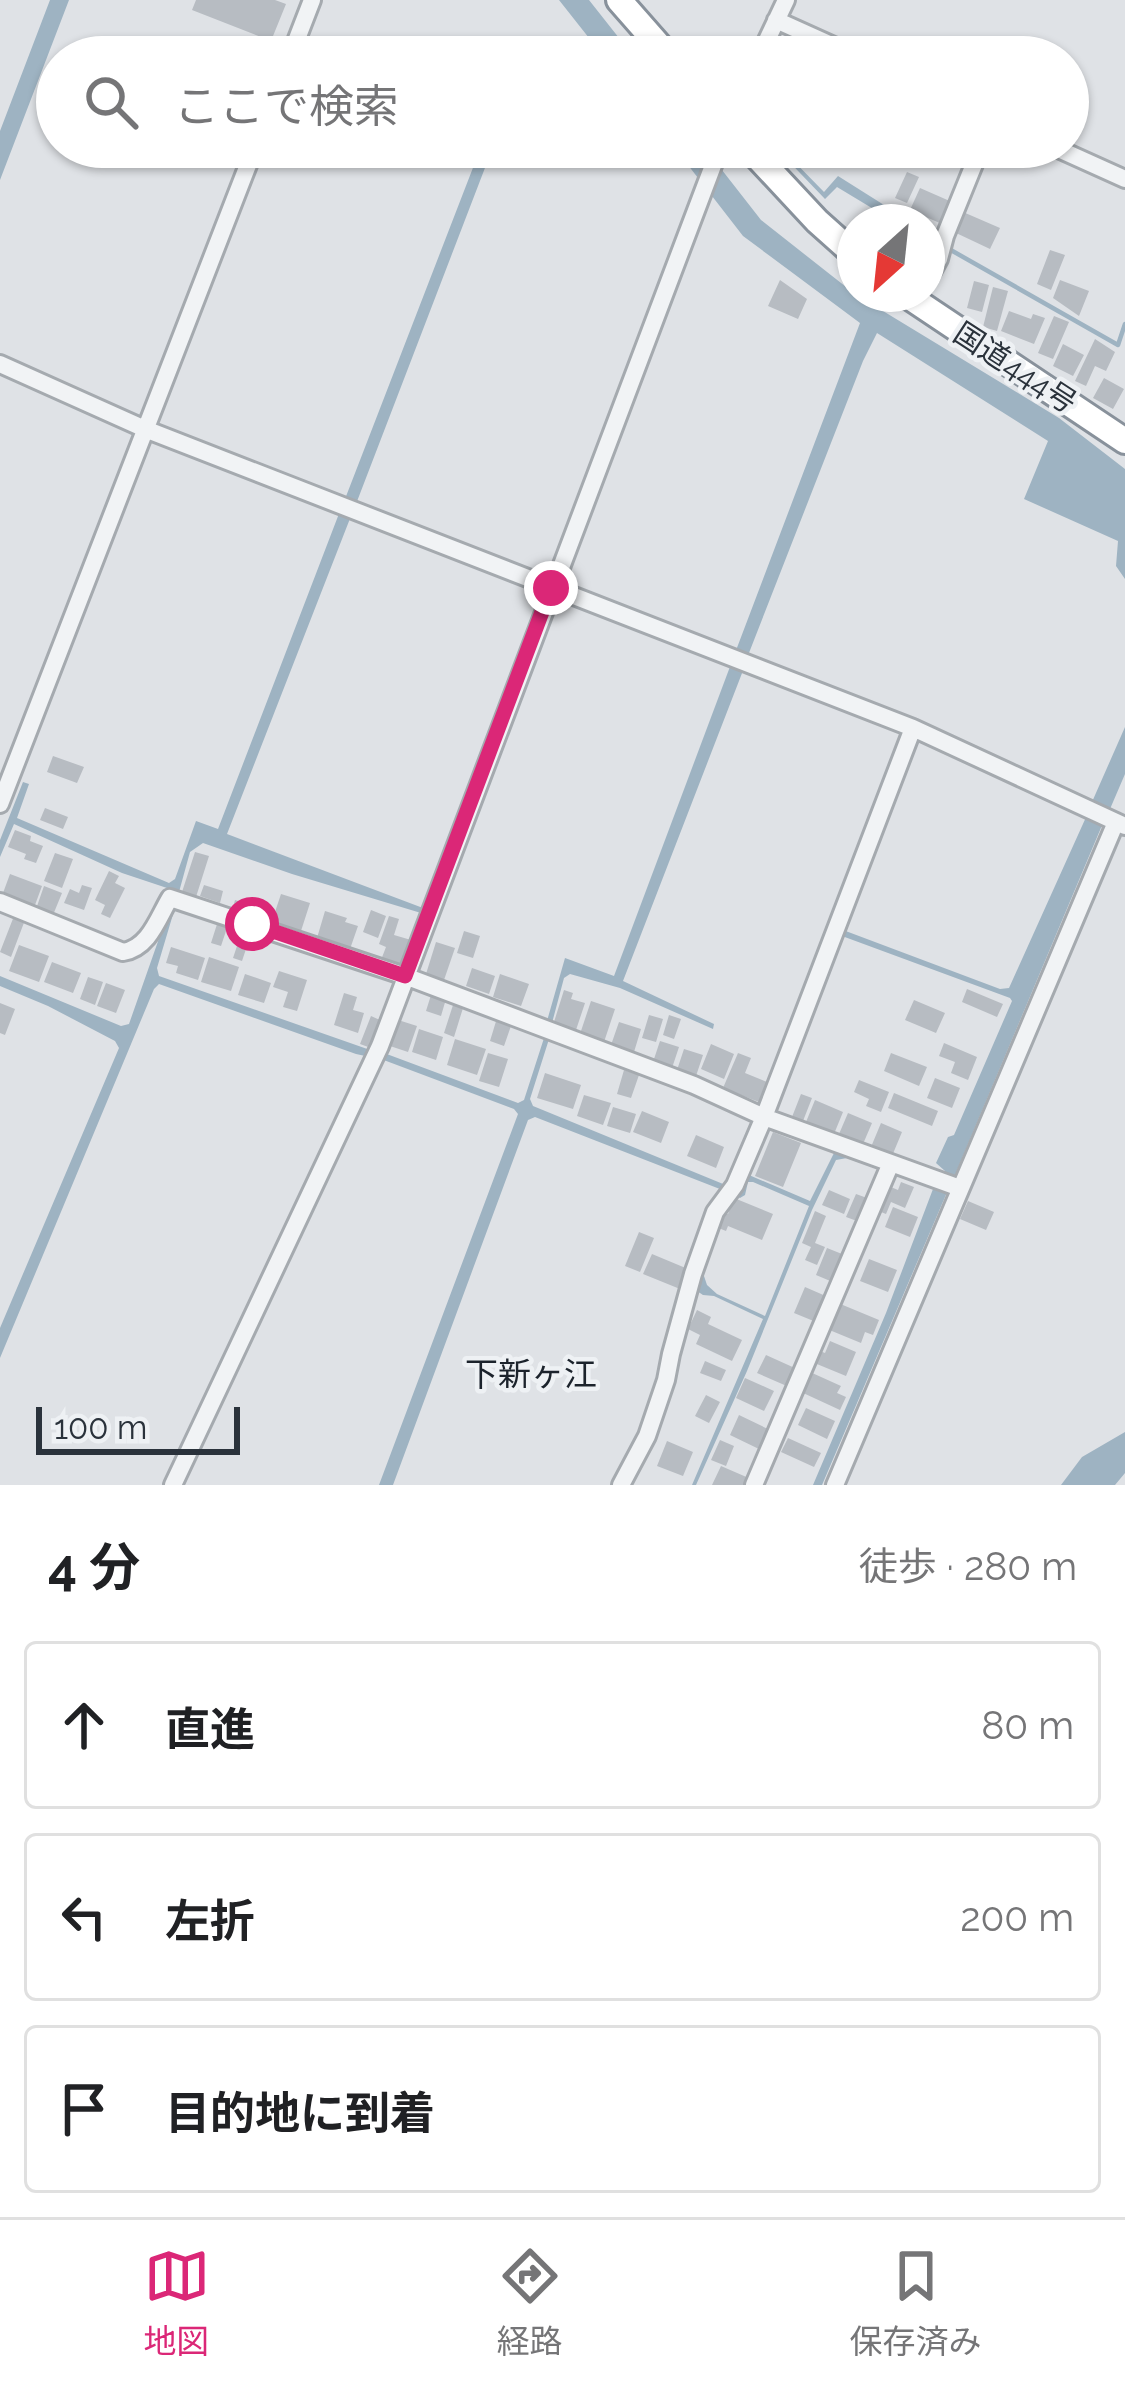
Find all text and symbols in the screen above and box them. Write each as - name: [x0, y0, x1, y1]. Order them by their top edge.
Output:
- search box: [36, 36, 1089, 168]
- icon: search: [78, 69, 144, 135]
- text: ここで検索: [174, 80, 399, 133]
- north arrow: [837, 204, 945, 312]
- street label: 国道444号: [947, 315, 1083, 420]
- route end: [524, 561, 578, 615]
- route start: [225, 897, 279, 951]
- district label: 下新ヶ江: [465, 1355, 597, 1394]
- scale bar: [36, 1401, 240, 1454]
- text: 100 m: [54, 1408, 147, 1447]
- text: 4 分: [48, 1537, 140, 1597]
- text: 徒歩 · 280 m: [859, 1543, 1077, 1589]
- icon: ahead: [51, 1692, 117, 1758]
- text: 80 m: [981, 1702, 1074, 1748]
- text: 直進: [165, 1703, 255, 1756]
- icon: left: [51, 1884, 117, 1950]
- text: 200 m: [960, 1894, 1074, 1940]
- text: 左折: [165, 1895, 255, 1948]
- icon: arrive: [51, 2076, 117, 2142]
- text: 目的地に到着: [165, 2087, 435, 2140]
- tab: 地図: [144, 2243, 210, 2363]
- tab: 経路: [497, 2243, 563, 2363]
- tab: 保存済み: [850, 2243, 982, 2363]

